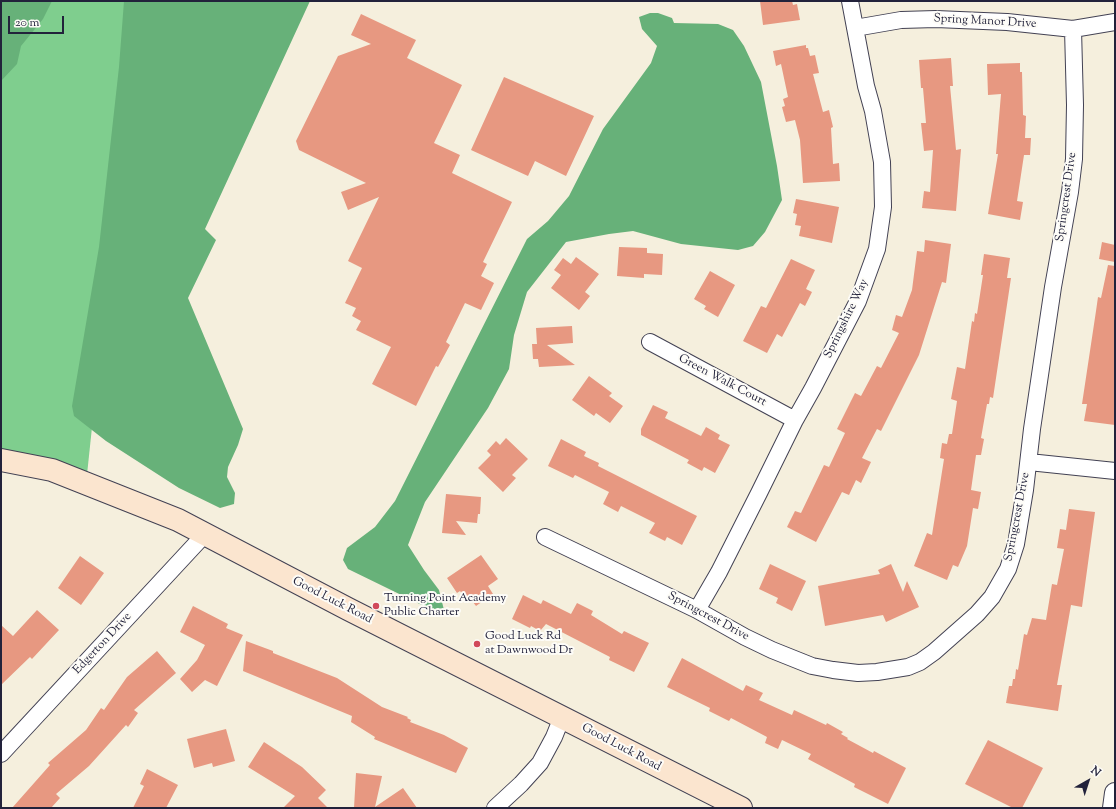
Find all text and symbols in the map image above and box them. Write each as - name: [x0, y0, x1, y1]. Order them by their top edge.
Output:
- scale bar: [10, 8, 66, 34]
- street label: Spring Manor Drive: [933, 12, 1037, 32]
- text: 20 m: [15, 14, 39, 32]
- street label: Springcrest Drive: [1054, 151, 1080, 243]
- street label: Springshire Way: [822, 277, 872, 361]
- street label: Green Walk Court: [676, 352, 768, 410]
- street label: Springcrest Drive: [1002, 471, 1034, 563]
- street label: Good Luck Road: [290, 575, 374, 627]
- street label: Springcrest Drive: [665, 589, 751, 645]
- place label: Turning Point Academy Public Charter: [384, 592, 506, 620]
- marker: Turning Point Academy Public Charter: [371, 601, 381, 611]
- street label: Edgerton Drive: [71, 610, 135, 678]
- place label: Good Luck Rd at Dawnwood Dr: [485, 630, 573, 658]
- marker: Good Luck Rd at Dawnwood Dr: [472, 639, 482, 649]
- street label: Good Luck Road: [579, 721, 663, 775]
- north arrow: [1068, 761, 1108, 801]
- text: N: [1087, 763, 1104, 781]

